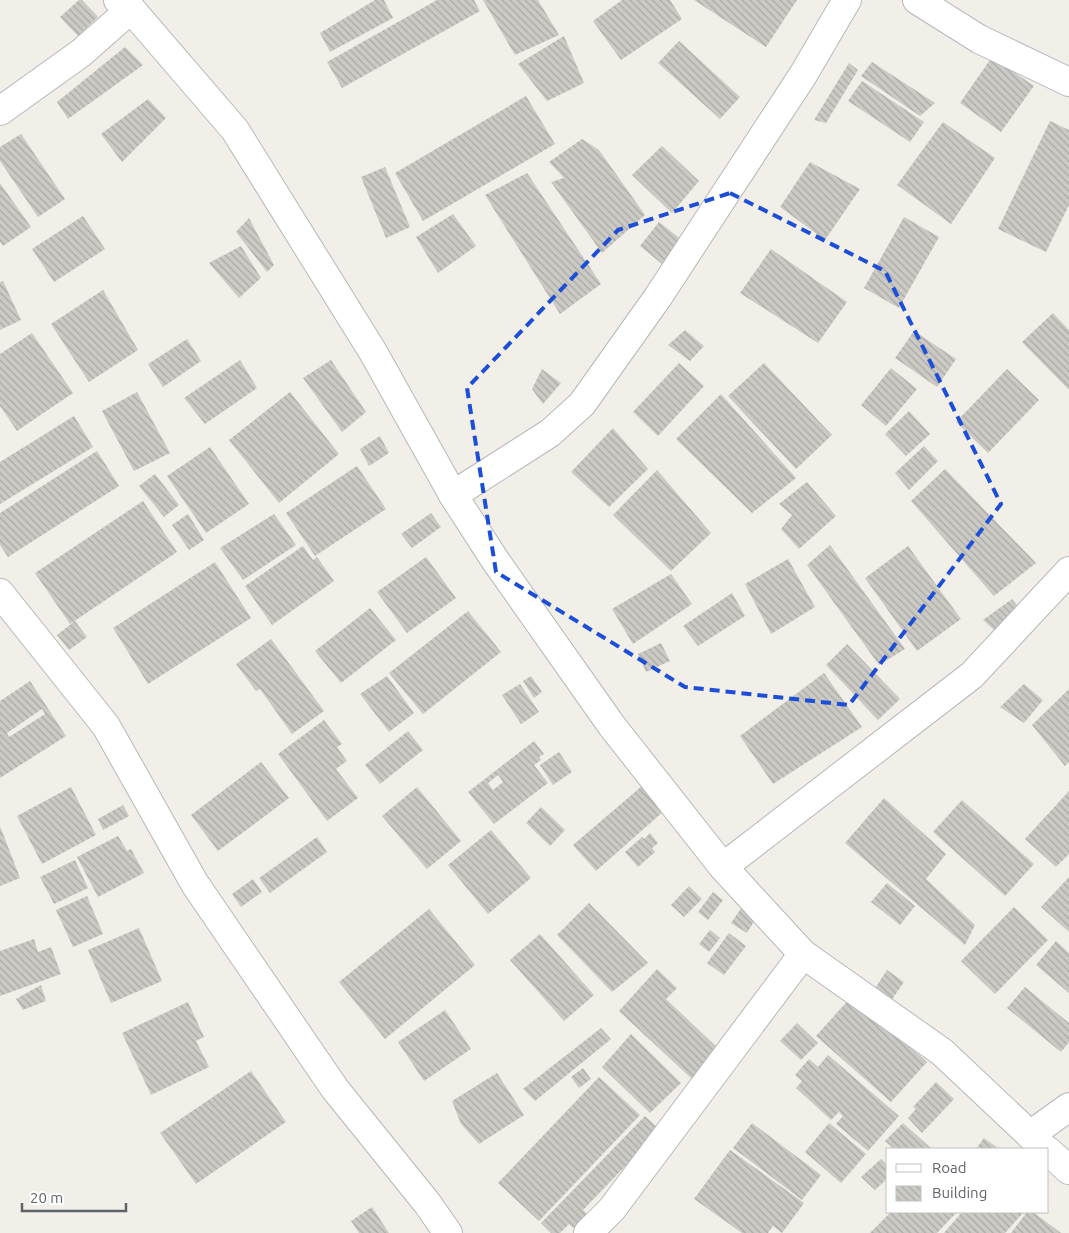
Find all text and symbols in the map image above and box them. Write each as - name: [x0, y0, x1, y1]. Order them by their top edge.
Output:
- legend: [886, 1148, 1049, 1213]
- text: Road: [932, 1159, 967, 1176]
- scale bar: [22, 1180, 126, 1212]
- text: Building: [932, 1184, 987, 1201]
- text: 20 m: [30, 1189, 63, 1206]

